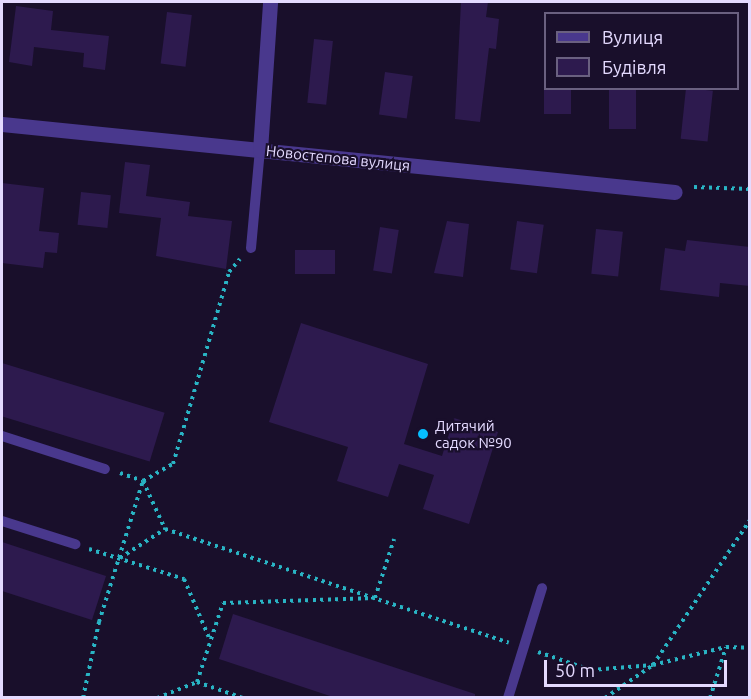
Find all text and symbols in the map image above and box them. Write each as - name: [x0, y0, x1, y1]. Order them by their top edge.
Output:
- legend: [544, 12, 739, 90]
- text: Вулиця: [602, 27, 663, 47]
- text: Будівля: [602, 57, 667, 77]
- street label: Новостепова вулиця: [265, 141, 411, 175]
- place label: Дитячий садок №90: [435, 416, 512, 451]
- marker: Дитячий садок №90: [416, 427, 430, 441]
- scale bar: [547, 648, 730, 686]
- text: 50 m: [555, 660, 595, 680]

